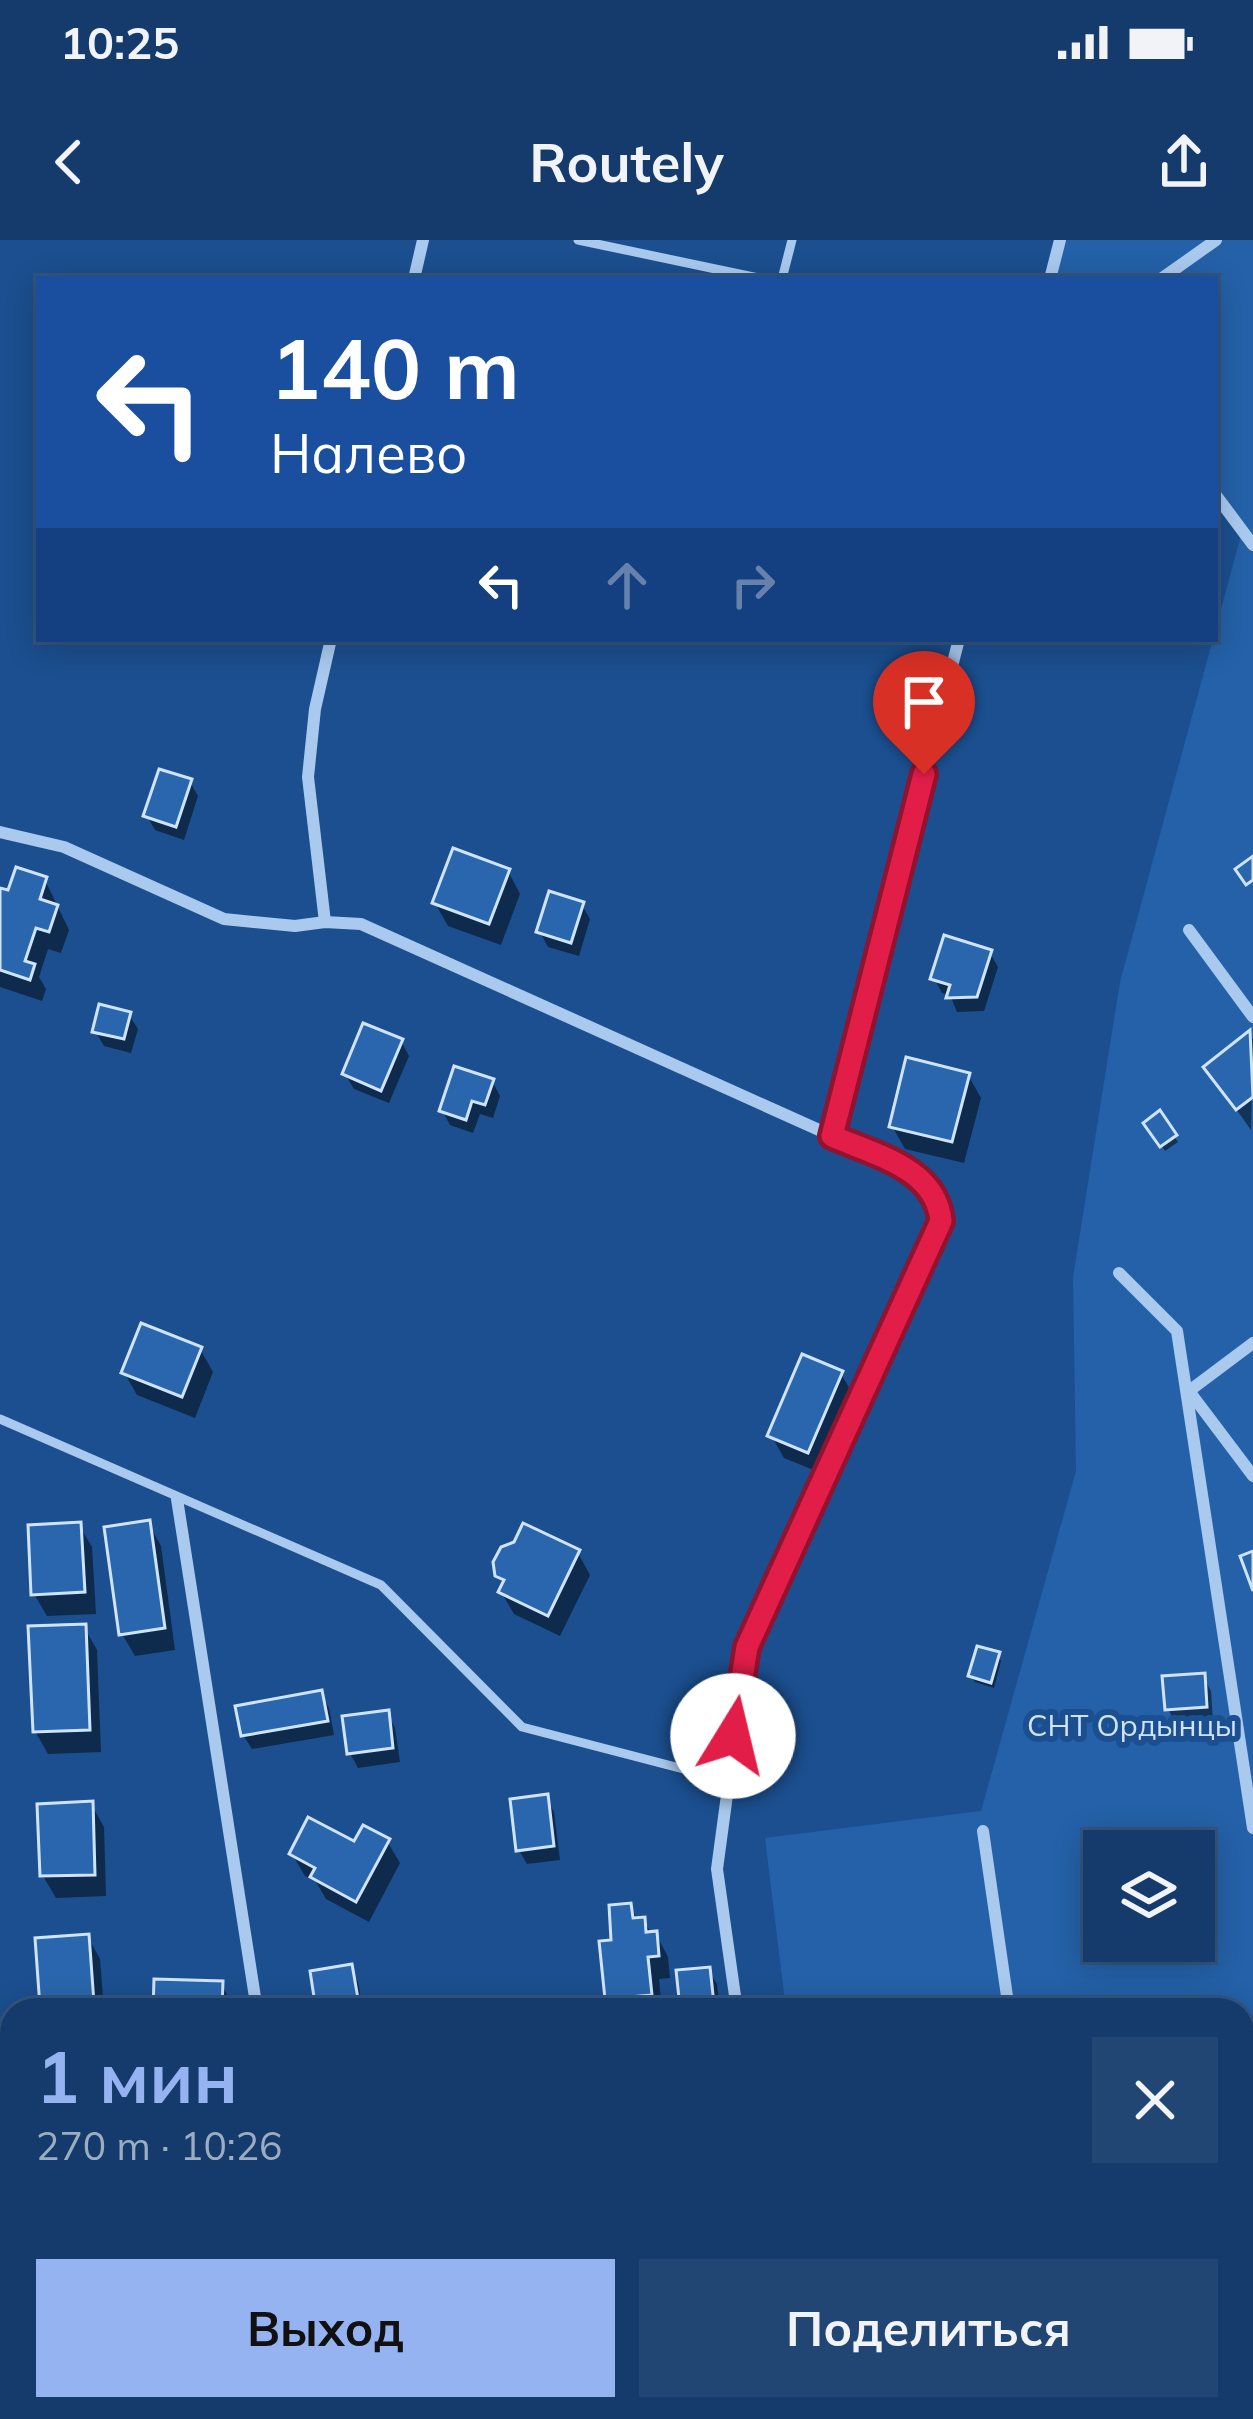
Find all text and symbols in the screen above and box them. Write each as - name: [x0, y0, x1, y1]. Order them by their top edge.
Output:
- text: 10:25: [60, 14, 179, 70]
- text: Routely: [529, 128, 724, 196]
- icon: back: [36, 129, 102, 195]
- icon: share: [1151, 129, 1217, 195]
- text: 140 m: [270, 315, 520, 420]
- icon: left: [72, 324, 228, 480]
- text: Налево: [270, 419, 467, 487]
- icon: left: [468, 552, 534, 618]
- icon: ahead: [594, 552, 660, 618]
- icon: right: [720, 552, 786, 618]
- pin: [873, 651, 975, 774]
- icon: arrive: [891, 669, 957, 735]
- position arrow: [670, 1673, 796, 1799]
- park label: СНТ Ордынцы: [1027, 1706, 1237, 1744]
- map controls: [1083, 1830, 1215, 1962]
- button: layers: [1083, 1830, 1215, 1962]
- text: 1 мин: [36, 2031, 238, 2121]
- button: close: [1092, 2037, 1218, 2163]
- text: 270 m · 10:26: [36, 2121, 282, 2170]
- button: Выход: [36, 2259, 615, 2397]
- button: Поделиться: [639, 2259, 1218, 2397]

